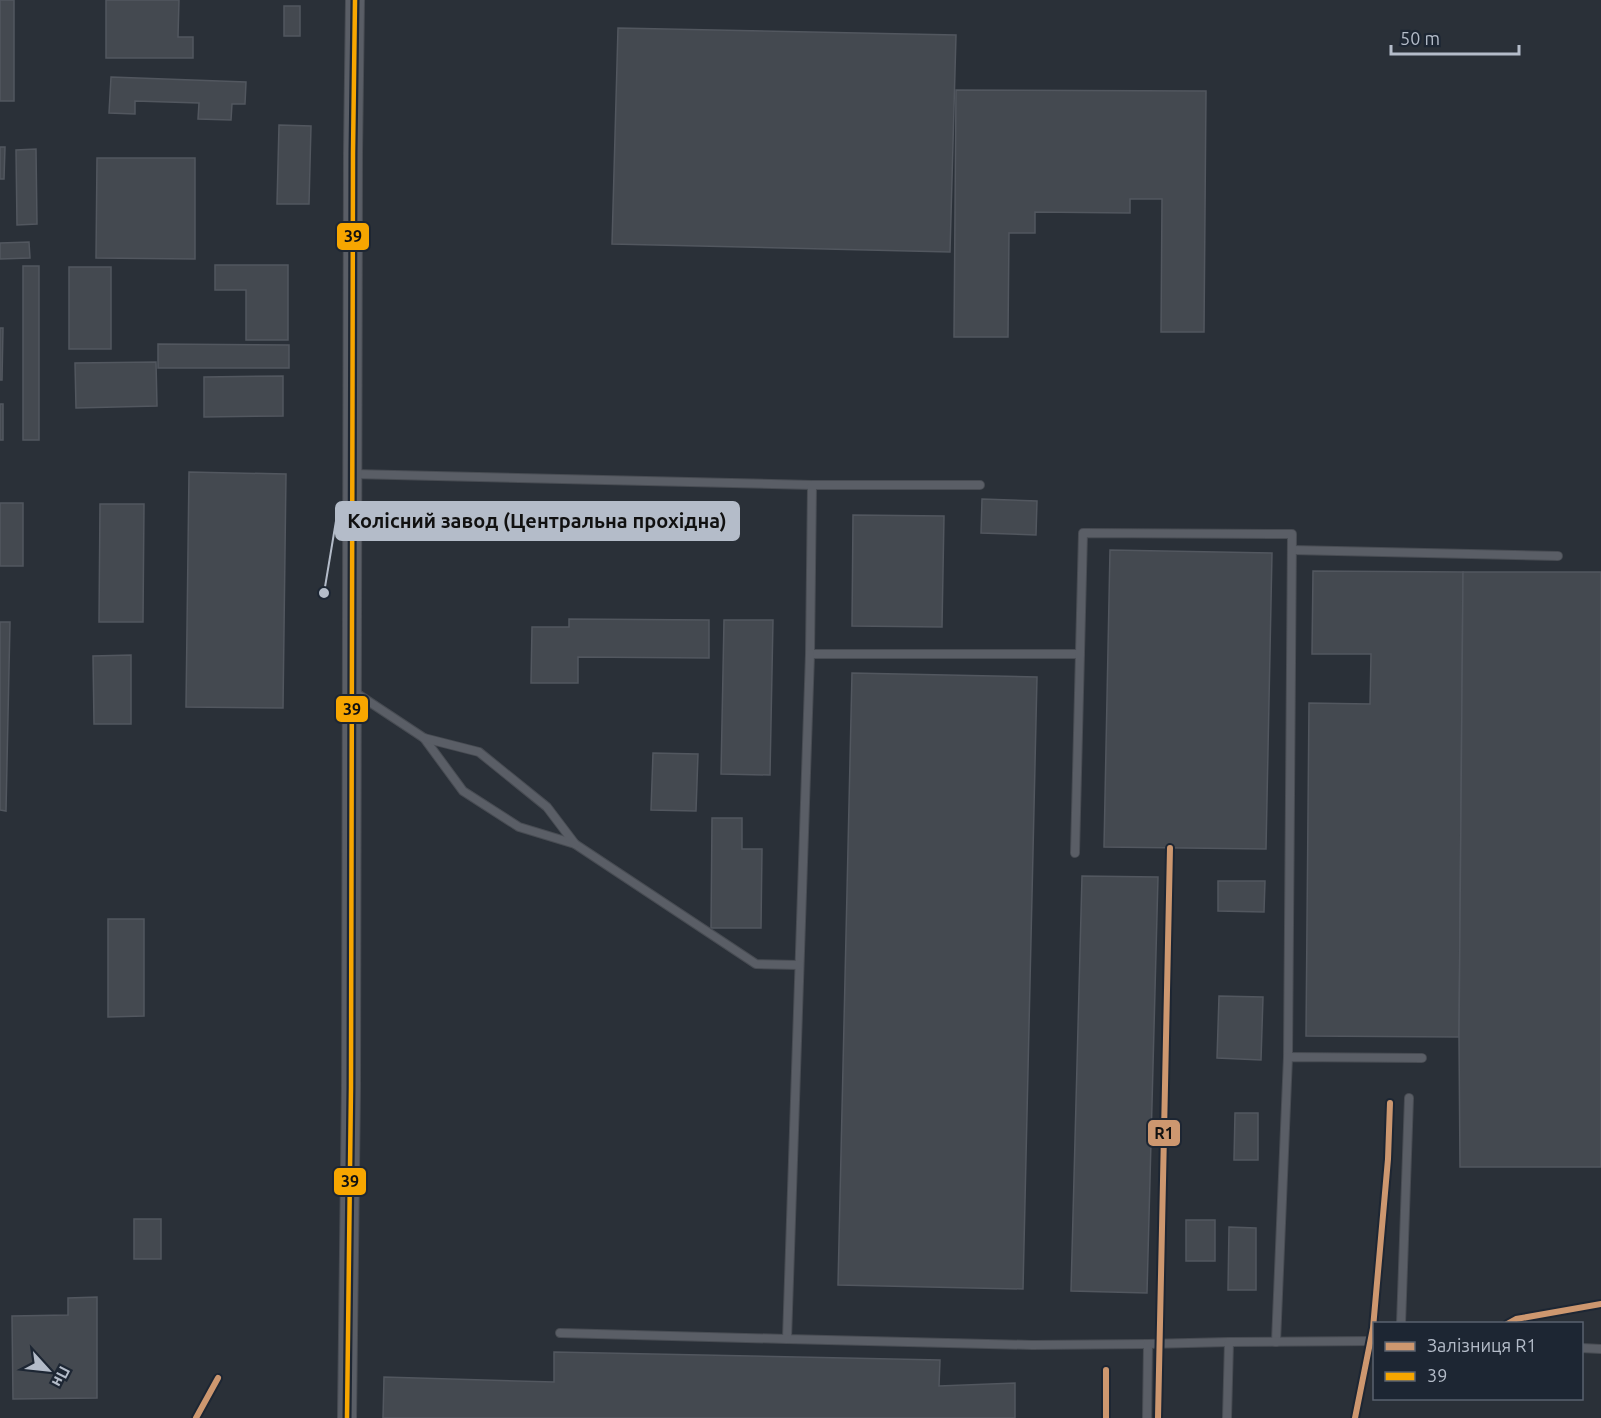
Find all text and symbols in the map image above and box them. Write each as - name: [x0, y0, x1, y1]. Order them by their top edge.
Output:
- scale bar: [1391, 18, 1518, 56]
- text: 50 m: [1400, 28, 1440, 48]
- line badge: 39: [336, 222, 370, 251]
- text: 39: [344, 227, 362, 245]
- callout: Колісний завод (Центральна прохідна): [336, 502, 739, 540]
- text: Колісний завод (Центральна прохідна): [347, 509, 727, 532]
- line badge: 39: [335, 695, 369, 723]
- text: 39: [343, 700, 361, 718]
- line badge: R1: [1147, 1119, 1181, 1147]
- text: R1: [1154, 1124, 1174, 1142]
- line badge: 39: [333, 1167, 367, 1196]
- text: 39: [341, 1172, 359, 1190]
- legend: [1373, 1322, 1583, 1400]
- text: Залізниця R1: [1427, 1335, 1537, 1355]
- north arrow: [18, 1340, 78, 1400]
- text: Пн: [49, 1363, 74, 1390]
- text: 39: [1427, 1365, 1447, 1385]

